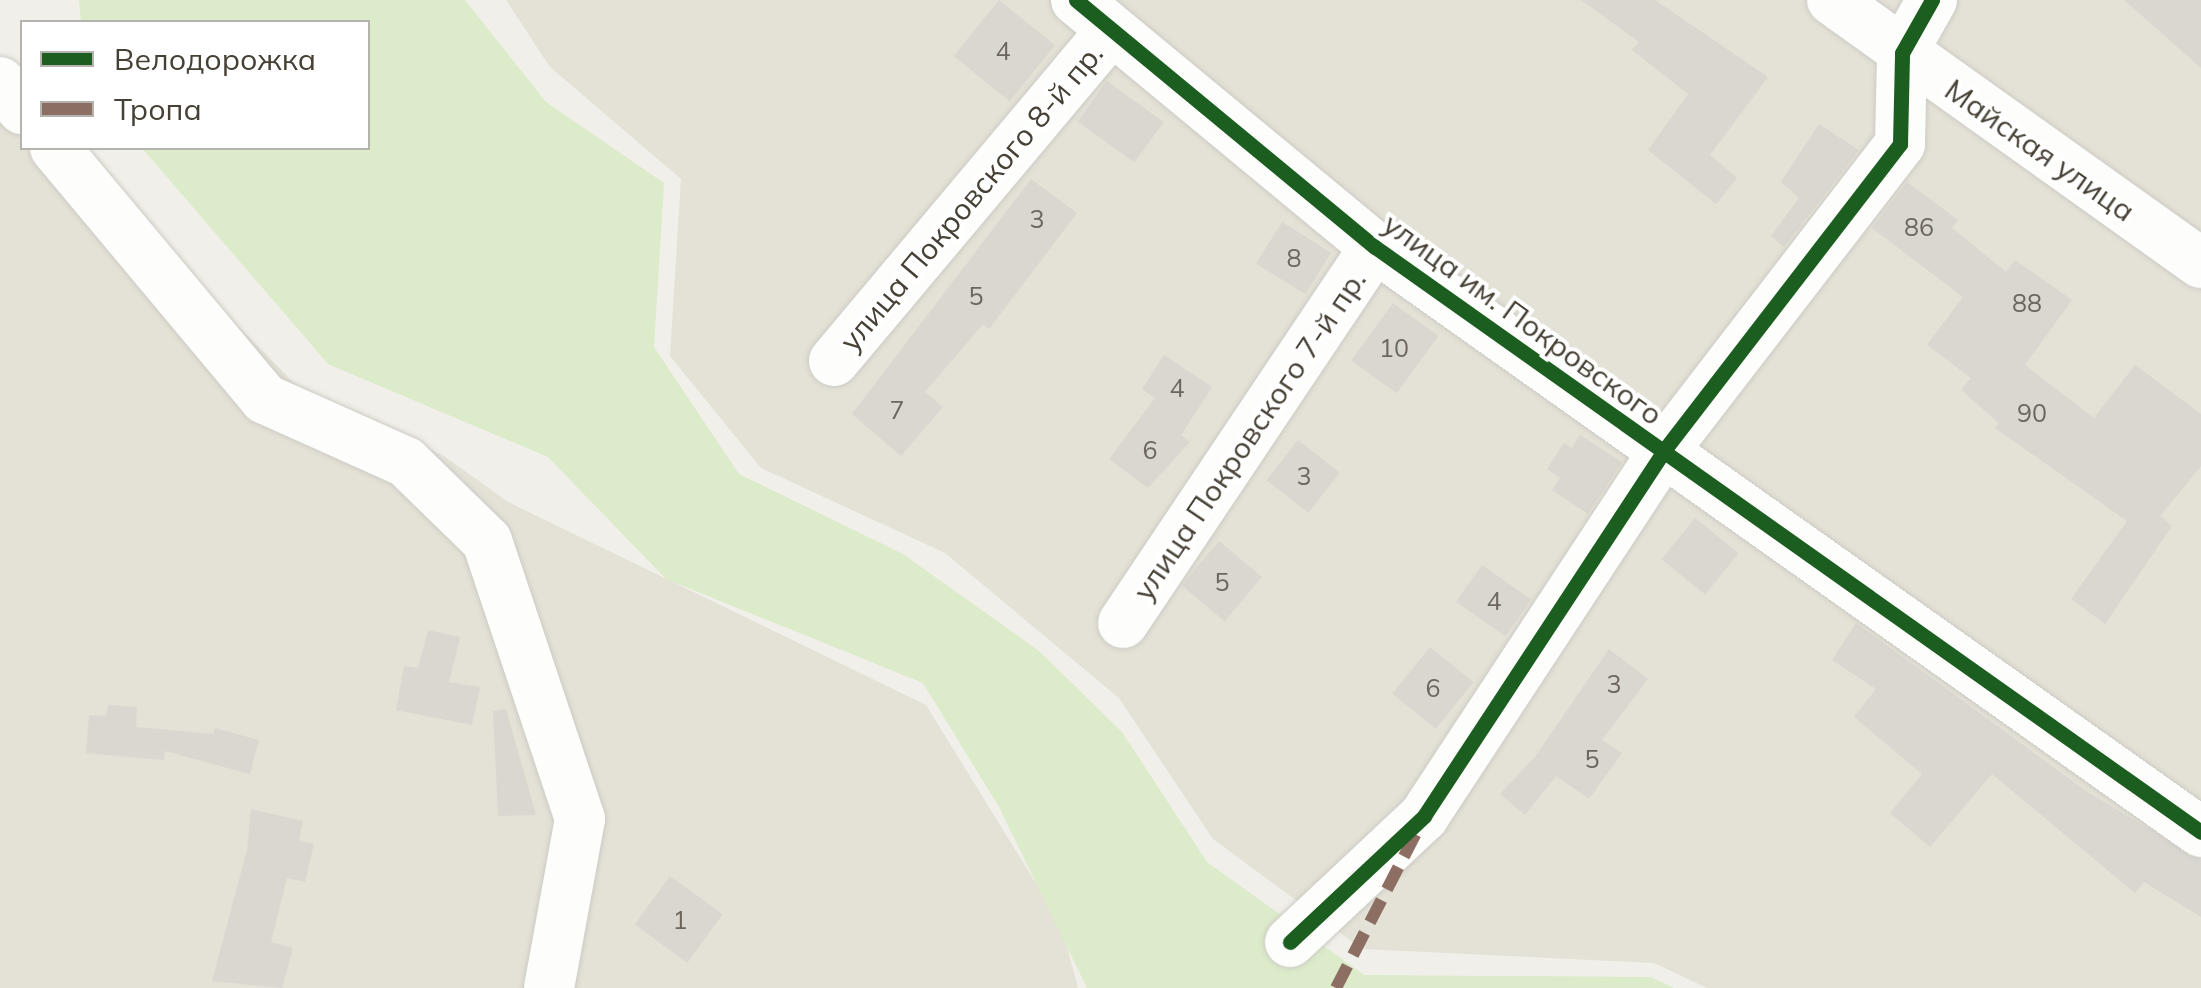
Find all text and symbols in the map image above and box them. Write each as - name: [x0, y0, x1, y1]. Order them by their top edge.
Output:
- legend: [20, 20, 370, 150]
- street label: улица Покровского 8-й пр.: [832, 36, 1110, 358]
- house number: 4: [996, 36, 1010, 66]
- text: Велодорожка: [114, 40, 316, 78]
- street label: Майская улица: [1938, 71, 2142, 229]
- text: Тропа: [114, 90, 202, 128]
- house number: 3: [1030, 204, 1044, 234]
- street label: улица им. Покровского: [1376, 206, 1670, 432]
- house number: 86: [1904, 212, 1934, 242]
- house number: 8: [1287, 243, 1301, 273]
- street label: улица Покровского 7-й пр.: [1125, 263, 1373, 607]
- house number: 5: [969, 281, 983, 311]
- house number: 88: [2012, 288, 2042, 318]
- house number: 10: [1379, 333, 1409, 363]
- house number: 4: [1170, 373, 1184, 403]
- house number: 7: [890, 395, 904, 425]
- house number: 90: [2017, 398, 2047, 428]
- house number: 6: [1143, 435, 1157, 465]
- house number: 3: [1297, 461, 1311, 491]
- house number: 5: [1215, 567, 1229, 597]
- house number: 4: [1487, 586, 1501, 616]
- house number: 3: [1607, 669, 1621, 699]
- house number: 6: [1426, 673, 1440, 703]
- house number: 5: [1585, 744, 1599, 774]
- house number: 1: [673, 905, 687, 935]

